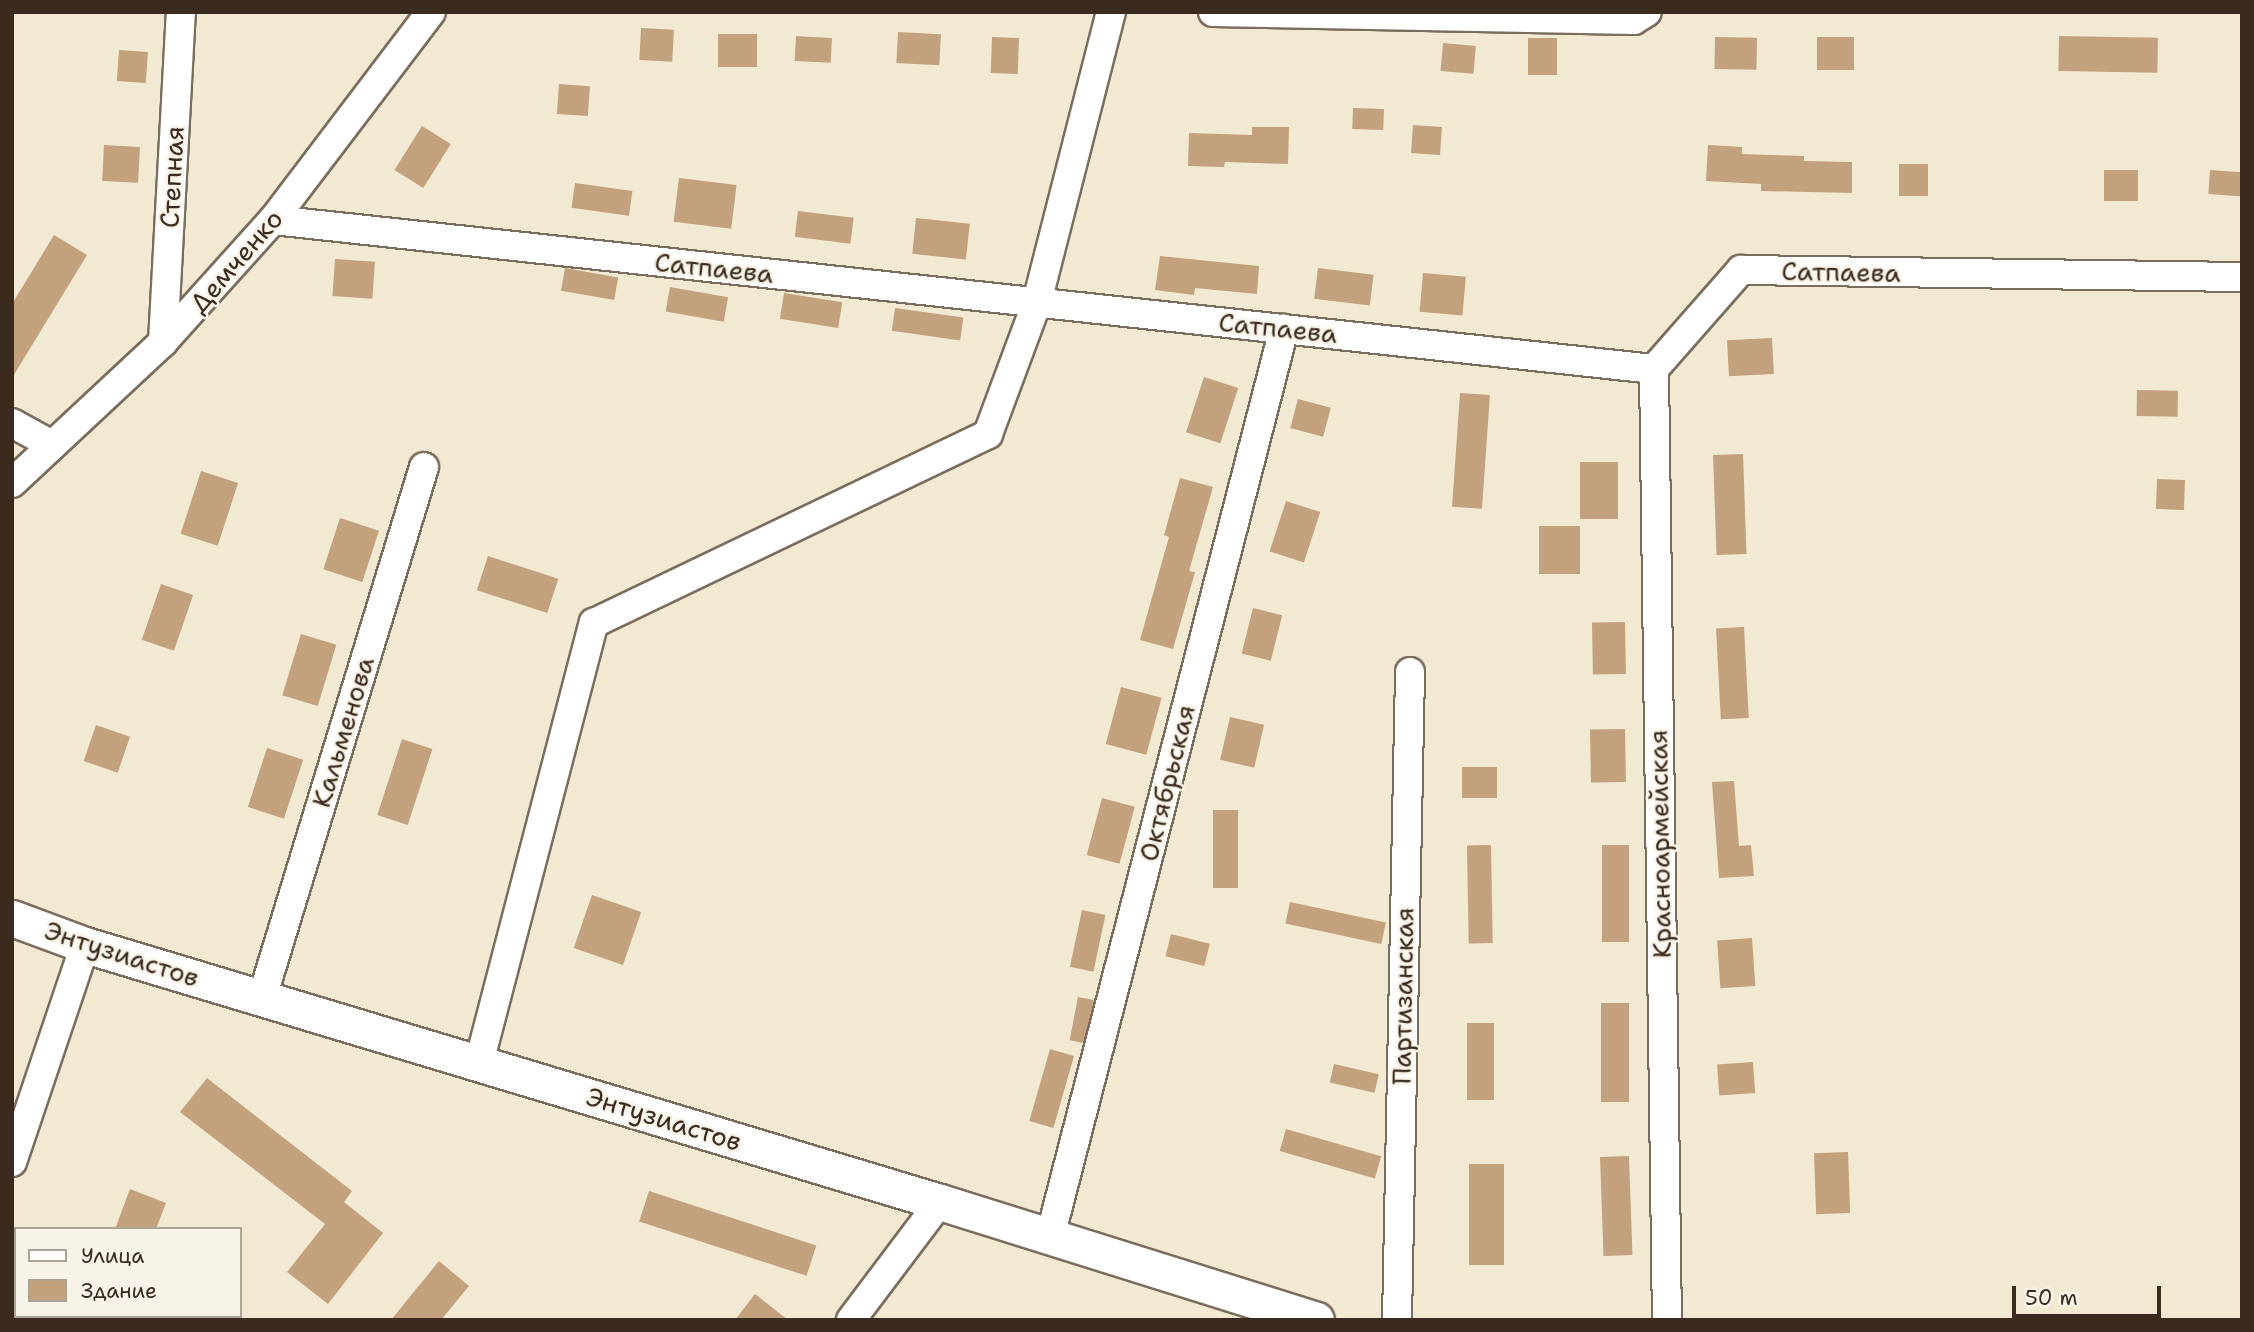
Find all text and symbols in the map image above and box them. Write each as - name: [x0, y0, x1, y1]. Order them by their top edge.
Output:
- street label: Степная: [154, 125, 190, 229]
- street label: Демченко: [183, 203, 289, 319]
- street label: Сатпаева: [653, 246, 775, 290]
- street label: Сатпаева: [1781, 255, 1901, 289]
- street label: Сатпаева: [1217, 306, 1339, 350]
- street label: Кальменова: [305, 653, 381, 811]
- street label: Октябрьская: [1132, 702, 1202, 864]
- street label: Красноармейская: [1642, 729, 1678, 959]
- street label: Партизанская: [1386, 907, 1420, 1085]
- street label: Энтузиастов: [41, 914, 203, 994]
- street label: Энтузиастов: [583, 1081, 745, 1157]
- legend: [14, 1227, 242, 1318]
- text: Улица: [81, 1242, 144, 1270]
- scale bar: [2016, 1272, 2165, 1316]
- text: Здание: [81, 1277, 157, 1305]
- text: 50 m: [2025, 1284, 2078, 1312]

